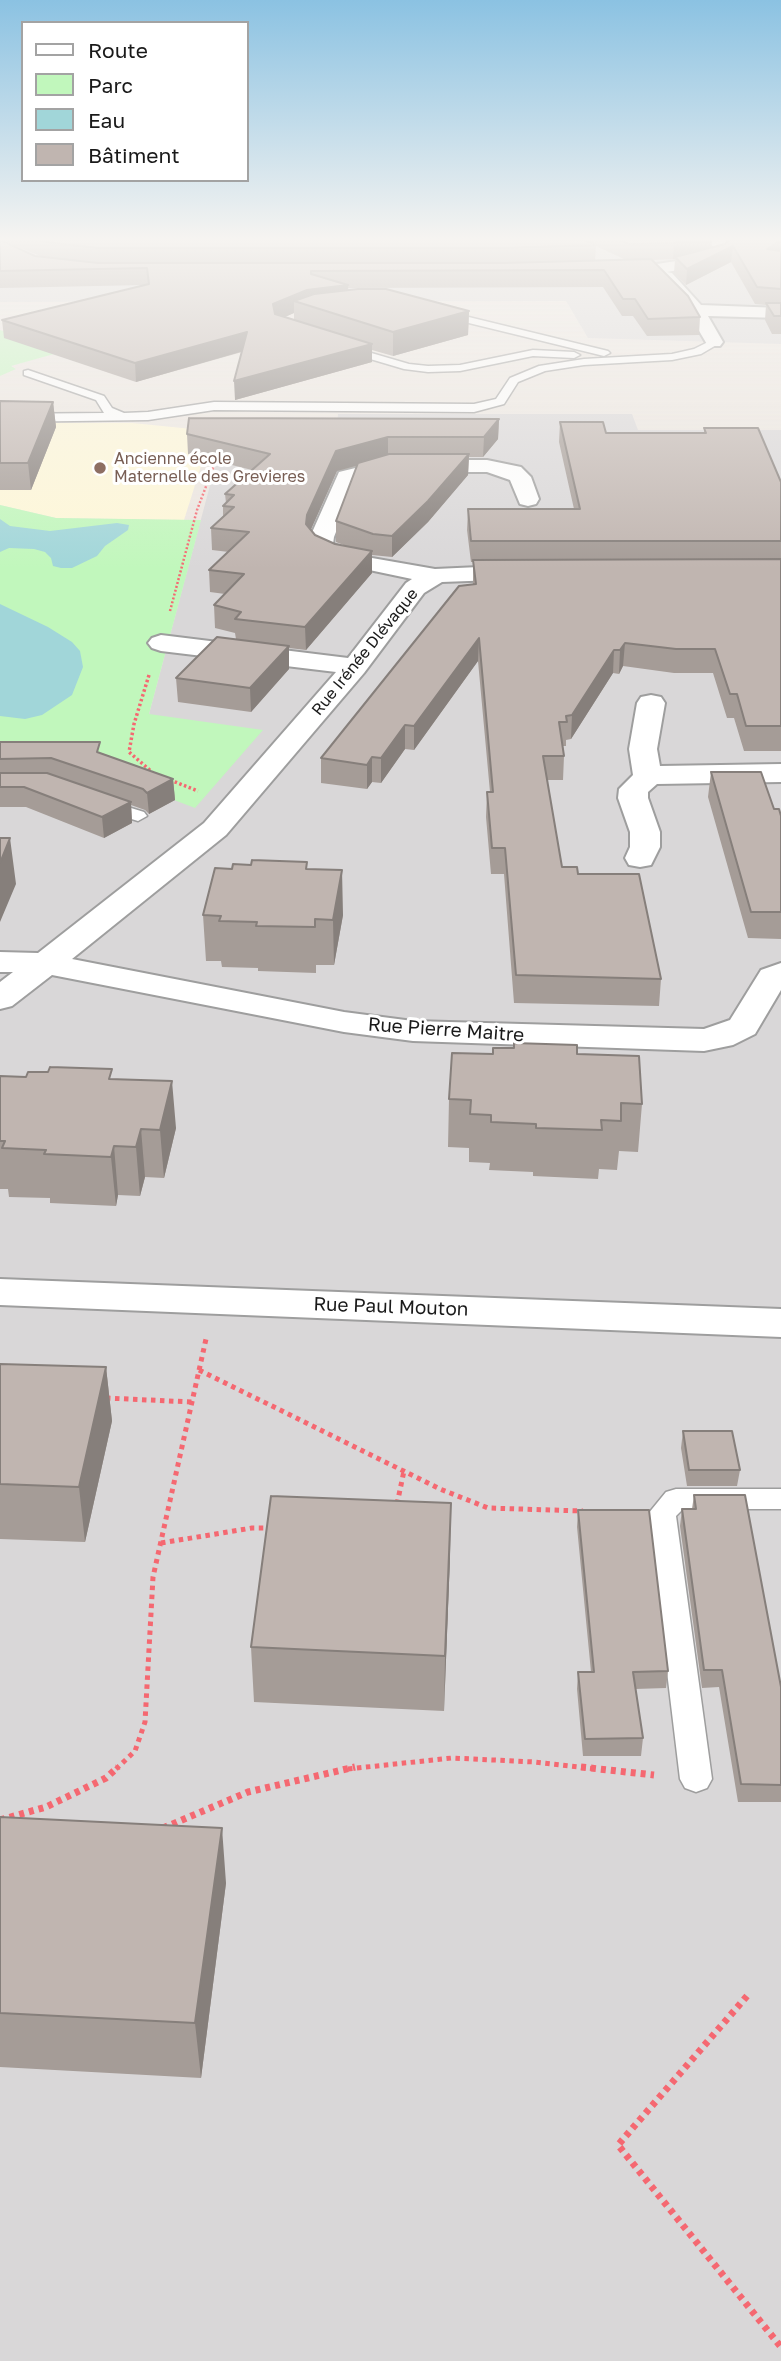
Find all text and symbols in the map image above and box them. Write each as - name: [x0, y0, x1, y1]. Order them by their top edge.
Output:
- legend: [21, 21, 248, 182]
- text: Route: [88, 37, 148, 63]
- text: Parc: [88, 72, 133, 98]
- text: Eau: [88, 107, 125, 133]
- text: Bâtiment: [88, 142, 180, 168]
- place label: Ancienne école Maternelle des Grevieres: [114, 449, 305, 487]
- marker: Ancienne école Maternelle des Grevieres: [92, 460, 108, 476]
- street label: Rue Irénée Dlévaque: [308, 585, 422, 719]
- street label: Rue Pierre Maitre: [367, 1013, 525, 1047]
- street label: Rue Paul Mouton: [313, 1293, 469, 1321]

